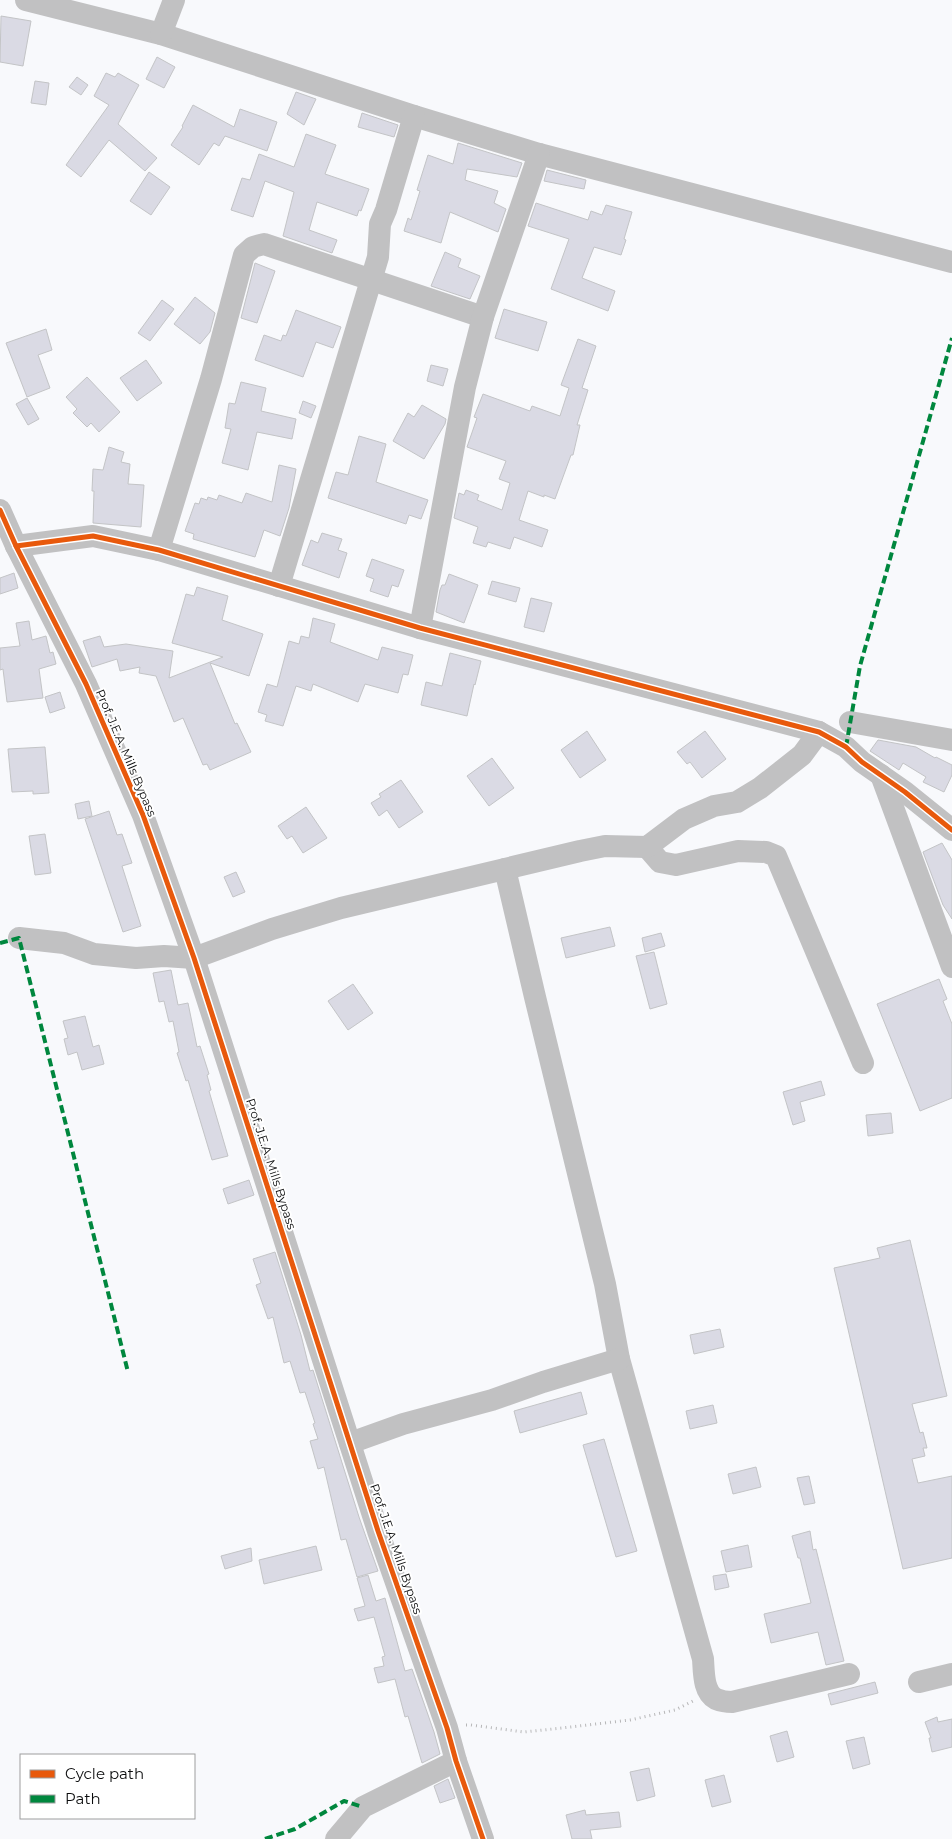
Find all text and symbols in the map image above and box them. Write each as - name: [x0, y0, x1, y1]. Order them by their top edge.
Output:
- street label: Prof. J.E.A. Mills Bypass: [93, 687, 160, 819]
- street label: Prof. J.E.A. Mills Bypass: [243, 1096, 300, 1231]
- street label: Prof. J.E.A. Mills Bypass: [367, 1482, 426, 1616]
- legend: [20, 1754, 195, 1819]
- text: Cycle path: [65, 1764, 144, 1783]
- text: Path: [65, 1789, 101, 1808]

